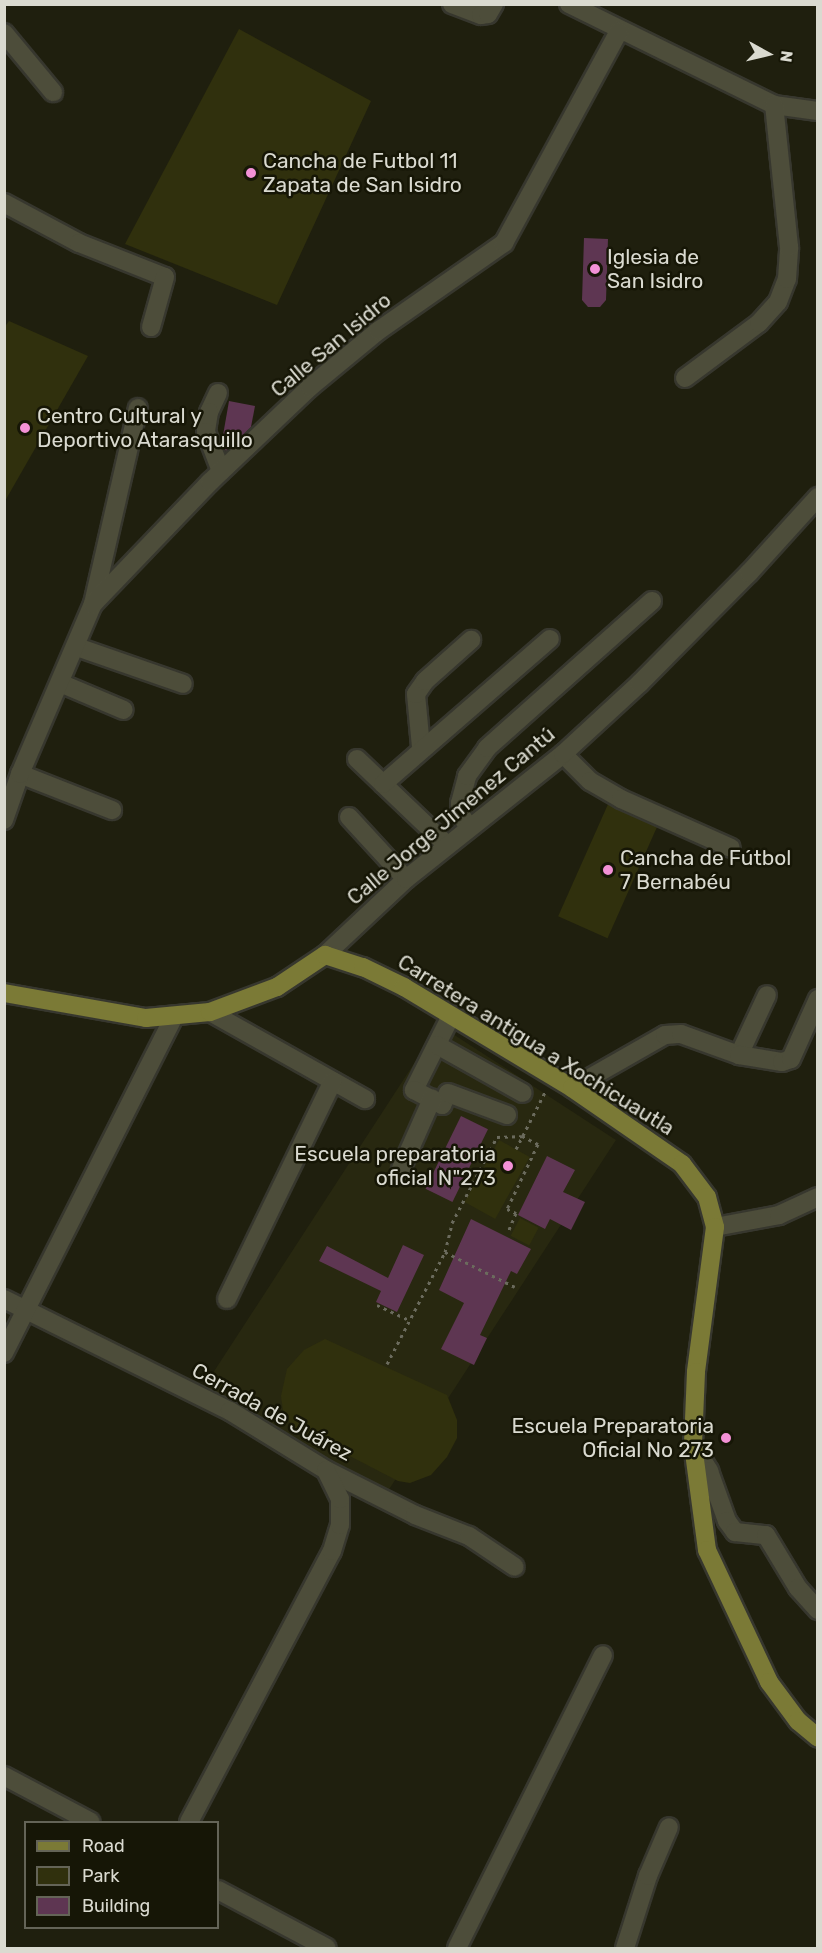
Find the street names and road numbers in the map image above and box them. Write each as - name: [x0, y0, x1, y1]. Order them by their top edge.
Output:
- street label: Calle San Isidro: [266, 287, 396, 403]
- street label: Calle Jorge Jimenez Cantú: [342, 722, 560, 910]
- street label: Carretera antigua a Xochicuautla: [393, 949, 679, 1141]
- street label: Cerrada de Juárez: [187, 1357, 357, 1467]

